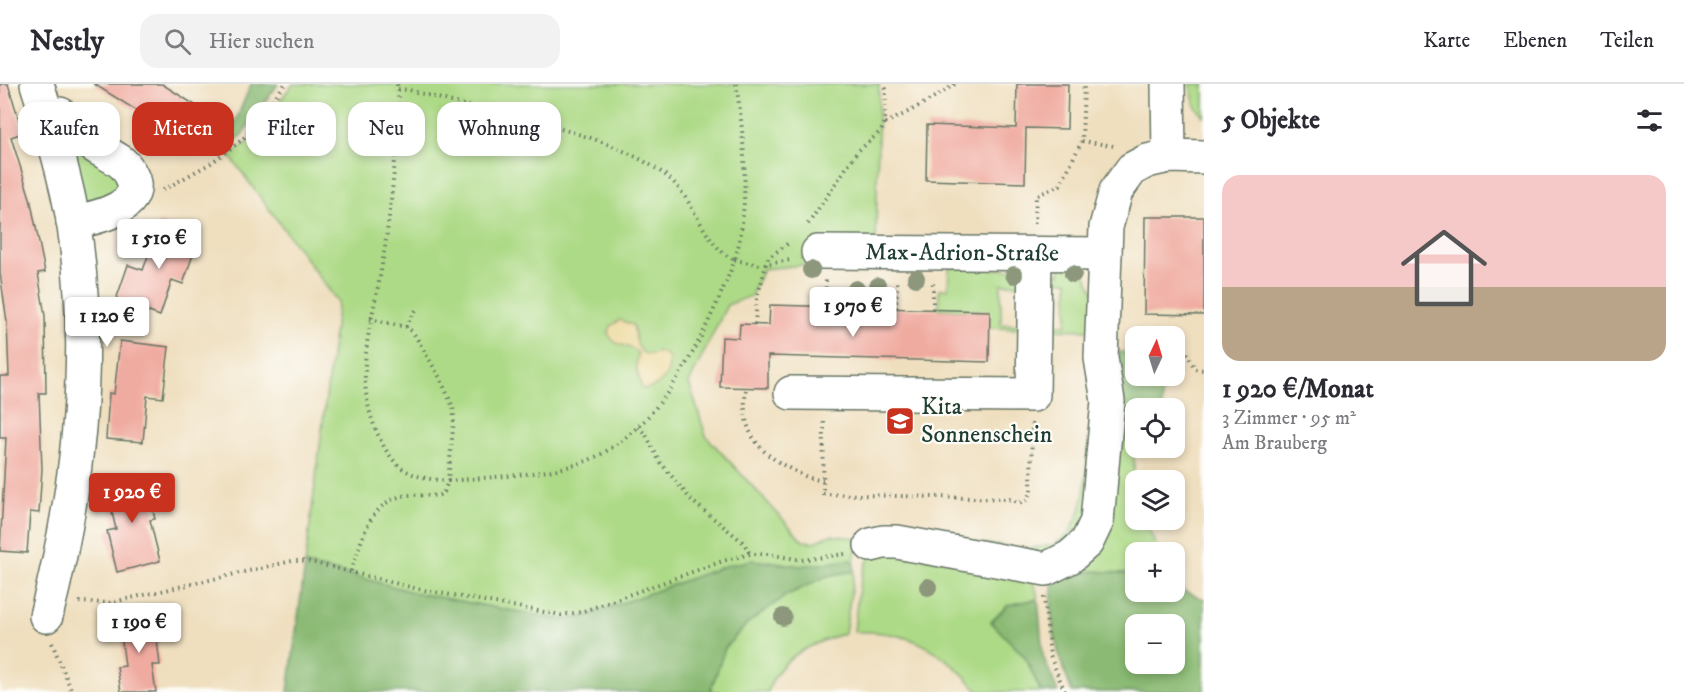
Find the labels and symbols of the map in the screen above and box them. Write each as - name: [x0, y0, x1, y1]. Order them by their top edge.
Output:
- pin: 1 510 €: [104, 219, 214, 270]
- street label: Max-Adrion-Straße: [865, 237, 1059, 269]
- pin: 1 970 €: [798, 287, 908, 338]
- pin: 1 120 €: [52, 297, 162, 348]
- north arrow: [1125, 326, 1185, 386]
- place label: Kita Sonnenschein: [921, 392, 1053, 450]
- school or university icon: Kita Sonnenschein: [884, 405, 916, 437]
- pin: 1 920 €: [77, 473, 187, 524]
- pin: 1 190 €: [84, 603, 194, 654]

